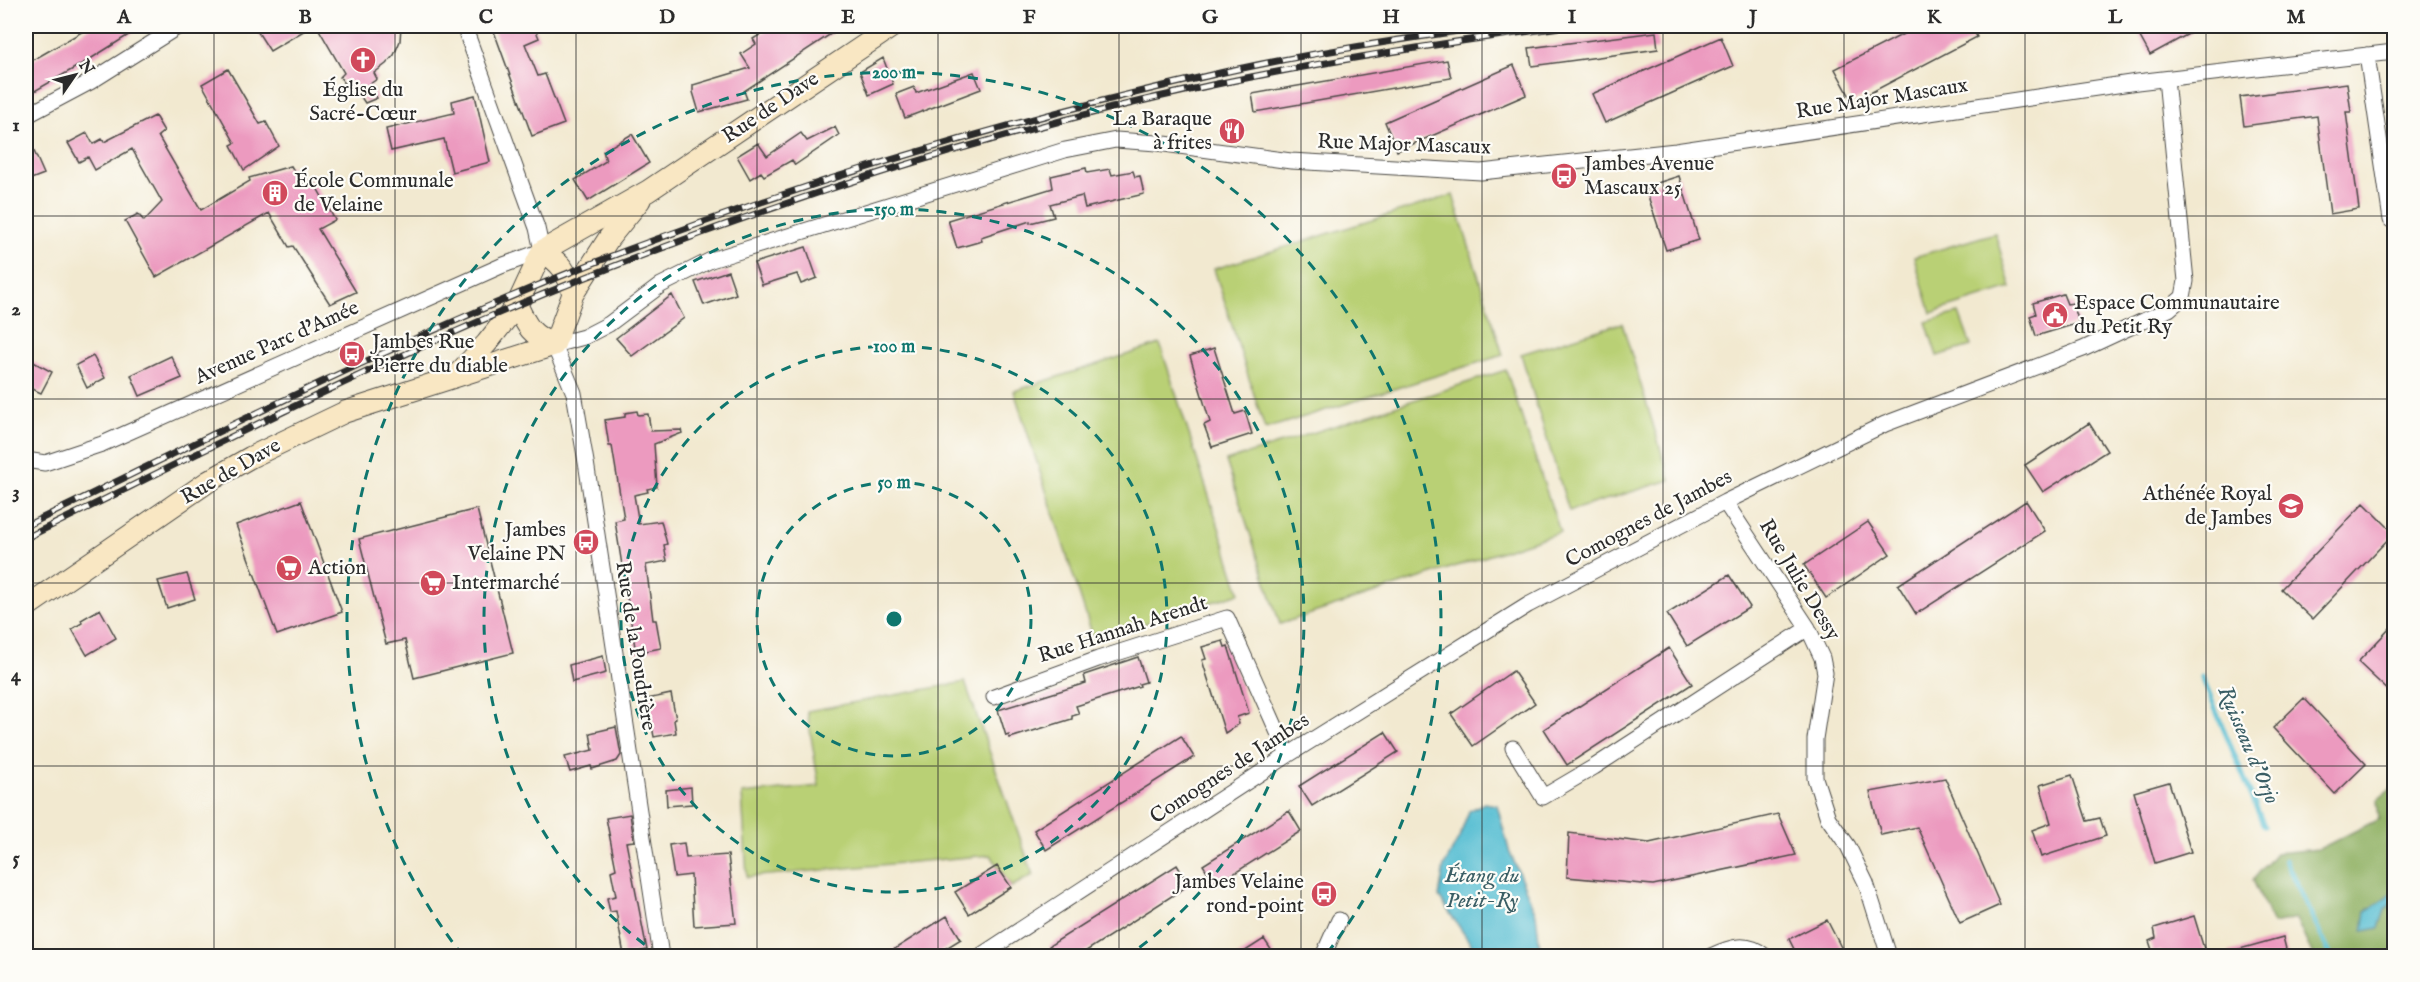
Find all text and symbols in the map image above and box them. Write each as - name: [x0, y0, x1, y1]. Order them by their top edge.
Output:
- text: A: [116, 5, 132, 30]
- text: B: [298, 5, 312, 30]
- text: C: [479, 5, 493, 30]
- text: D: [659, 5, 675, 30]
- text: E: [841, 5, 855, 30]
- text: F: [1023, 5, 1036, 30]
- text: G: [1202, 5, 1219, 30]
- text: H: [1382, 5, 1400, 30]
- text: I: [1568, 5, 1577, 30]
- text: J: [1746, 5, 1758, 30]
- text: K: [1927, 5, 1943, 30]
- text: L: [2108, 5, 2123, 30]
- text: M: [2287, 5, 2306, 30]
- north arrow: [45, 45, 105, 105]
- church icon: Église du Sacré-Cœur: [348, 45, 378, 75]
- text: N: [73, 55, 98, 79]
- text: 200 m: [872, 62, 916, 85]
- street label: Rue de Dave: [717, 66, 825, 150]
- street label: Rue Major Mascaux: [1794, 72, 1970, 126]
- place label: Église du Sacré-Cœur: [309, 76, 417, 128]
- place label: La Baraque à frites: [1113, 106, 1212, 157]
- text: 1: [12, 113, 20, 138]
- restaurant icon: La Baraque à frites: [1217, 116, 1247, 146]
- street label: Rue Major Mascaux: [1317, 128, 1491, 162]
- place label: Jambes Avenue Mascaux 25: [1582, 151, 1715, 202]
- bus stop icon: Jambes Avenue Mascaux 25: [1549, 161, 1579, 191]
- place label: École Communale de Velaine: [294, 167, 454, 219]
- building icon: École Communale de Velaine: [260, 178, 290, 208]
- text: 150 m: [874, 199, 914, 222]
- place label: Espace Communautaire du Petit Ry: [2074, 290, 2280, 341]
- street label: Avenue Parc d'Amée: [190, 295, 364, 392]
- text: 2: [11, 297, 21, 322]
- public building icon: Espace Communautaire du Petit Ry: [2040, 300, 2070, 330]
- place label: Jambes Rue Pierre du diable: [370, 329, 508, 380]
- text: 100 m: [873, 336, 915, 359]
- bus stop icon: Jambes Rue Pierre du diable: [337, 339, 367, 369]
- street label: Rue de Dave: [176, 432, 286, 511]
- street label: Comognes de Jambes: [1561, 464, 1737, 574]
- text: 50 m: [877, 472, 911, 495]
- text: 3: [12, 480, 20, 505]
- place label: Athénée Royal de Jambes: [2142, 481, 2272, 532]
- school or university icon: Athénée Royal de Jambes: [2276, 491, 2306, 521]
- street label: Rue Julie Dessy: [1752, 514, 1846, 646]
- place label: Jambes Velaine PN: [467, 517, 566, 568]
- bus stop icon: Jambes Velaine PN: [571, 527, 601, 557]
- supermarket icon: Action: [274, 553, 304, 583]
- place label: Action: [307, 555, 366, 582]
- street label: Rue de la Poudrière: [608, 559, 662, 733]
- supermarket icon: Intermarché: [418, 568, 448, 598]
- place label: Intermarché: [452, 570, 560, 597]
- street label: Rue Hannah Arendt: [1035, 590, 1211, 670]
- centre of rings: [884, 609, 904, 629]
- text: 4: [11, 663, 22, 688]
- water label: Ruisseau d'Orjo: [2211, 682, 2285, 808]
- street label: Comognes de Jambes: [1145, 707, 1315, 831]
- text: 5: [12, 846, 20, 871]
- water label: Étang du Petit-Ry: [1443, 862, 1520, 915]
- place label: Jambes Velaine rond-point: [1172, 869, 1304, 920]
- bus stop icon: Jambes Velaine rond-point: [1309, 879, 1339, 909]

